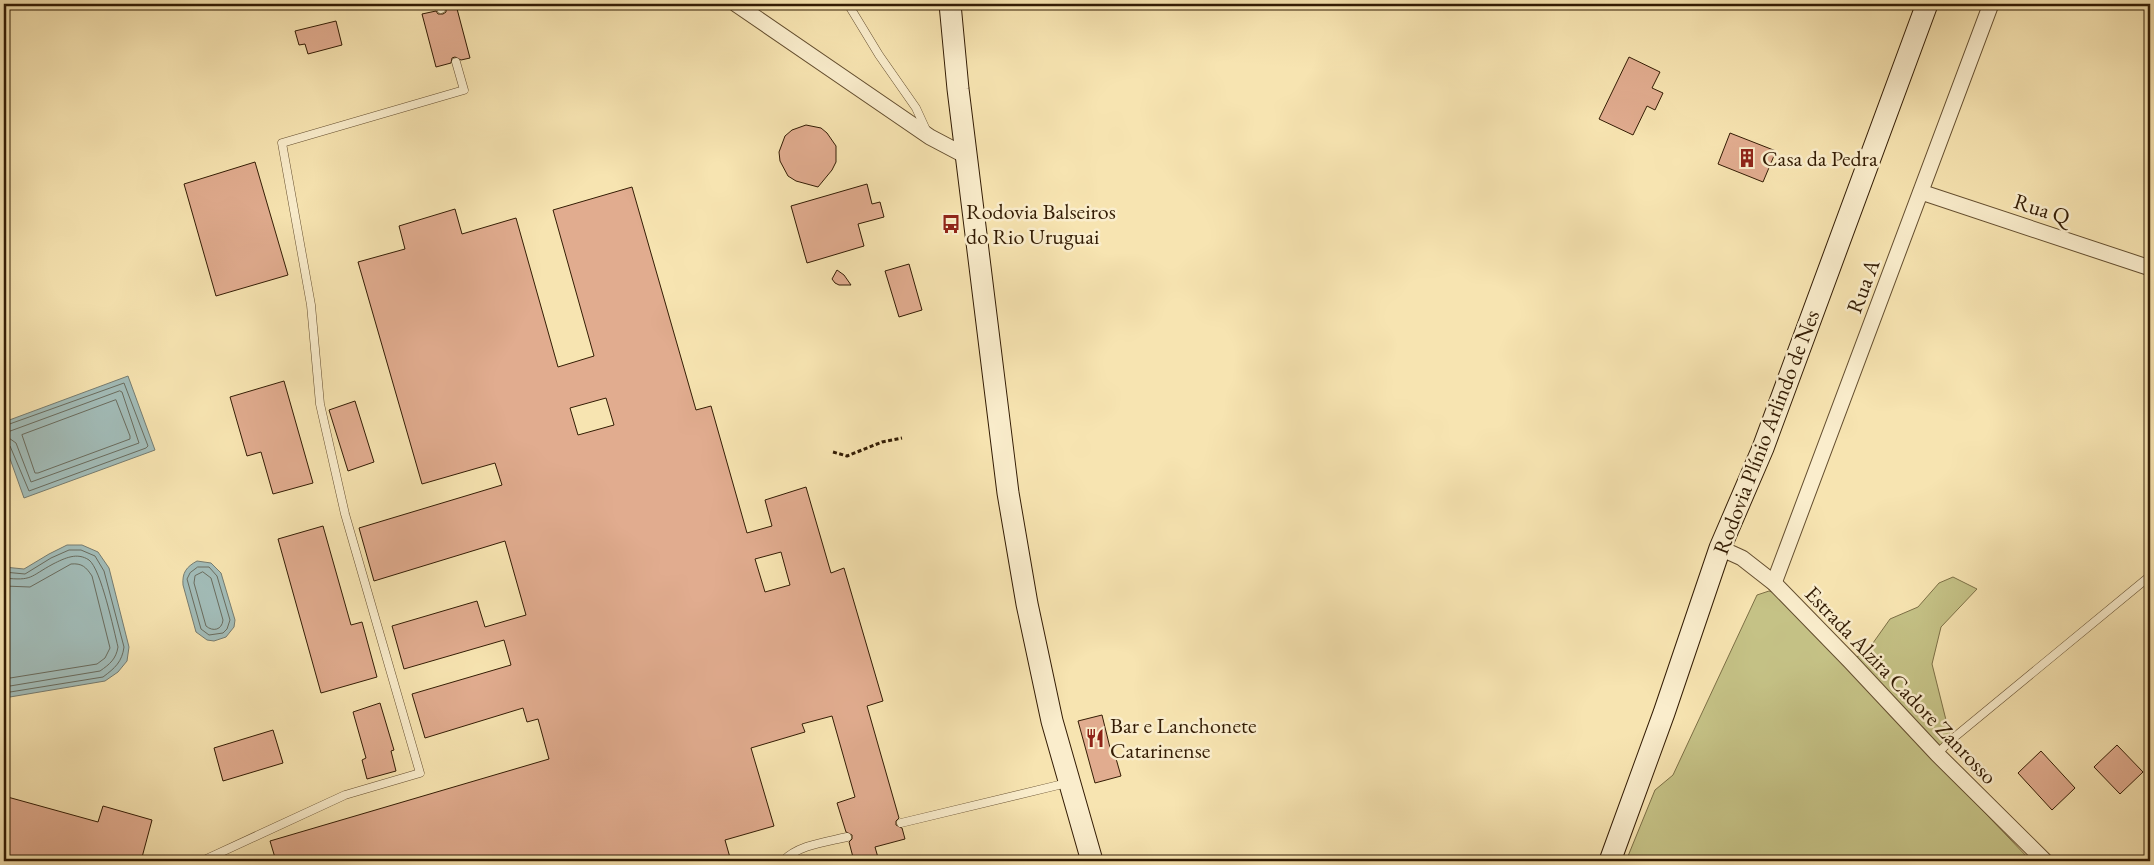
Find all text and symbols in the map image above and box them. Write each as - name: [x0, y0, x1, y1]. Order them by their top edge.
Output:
- place label: Casa da Pedra: [1762, 144, 1878, 173]
- building icon: Casa da Pedra: [1736, 147, 1758, 169]
- street label: Rua Q: [2010, 186, 2077, 233]
- place label: Rodovia Balseiros do Rio Uruguai: [966, 197, 1116, 251]
- bus stop icon: Rodovia Balseiros do Rio Uruguai: [940, 213, 962, 235]
- street label: Rua A: [1839, 254, 1887, 317]
- street label: Rodovia Plínio Arlindo de Nes: [1706, 305, 1826, 559]
- street label: Estrada Alzira Cadore Zanrosso: [1798, 579, 2004, 791]
- place label: Bar e Lanchonete Catarinense: [1110, 711, 1257, 765]
- restaurant icon: Bar e Lanchonete Catarinense: [1084, 727, 1106, 749]

